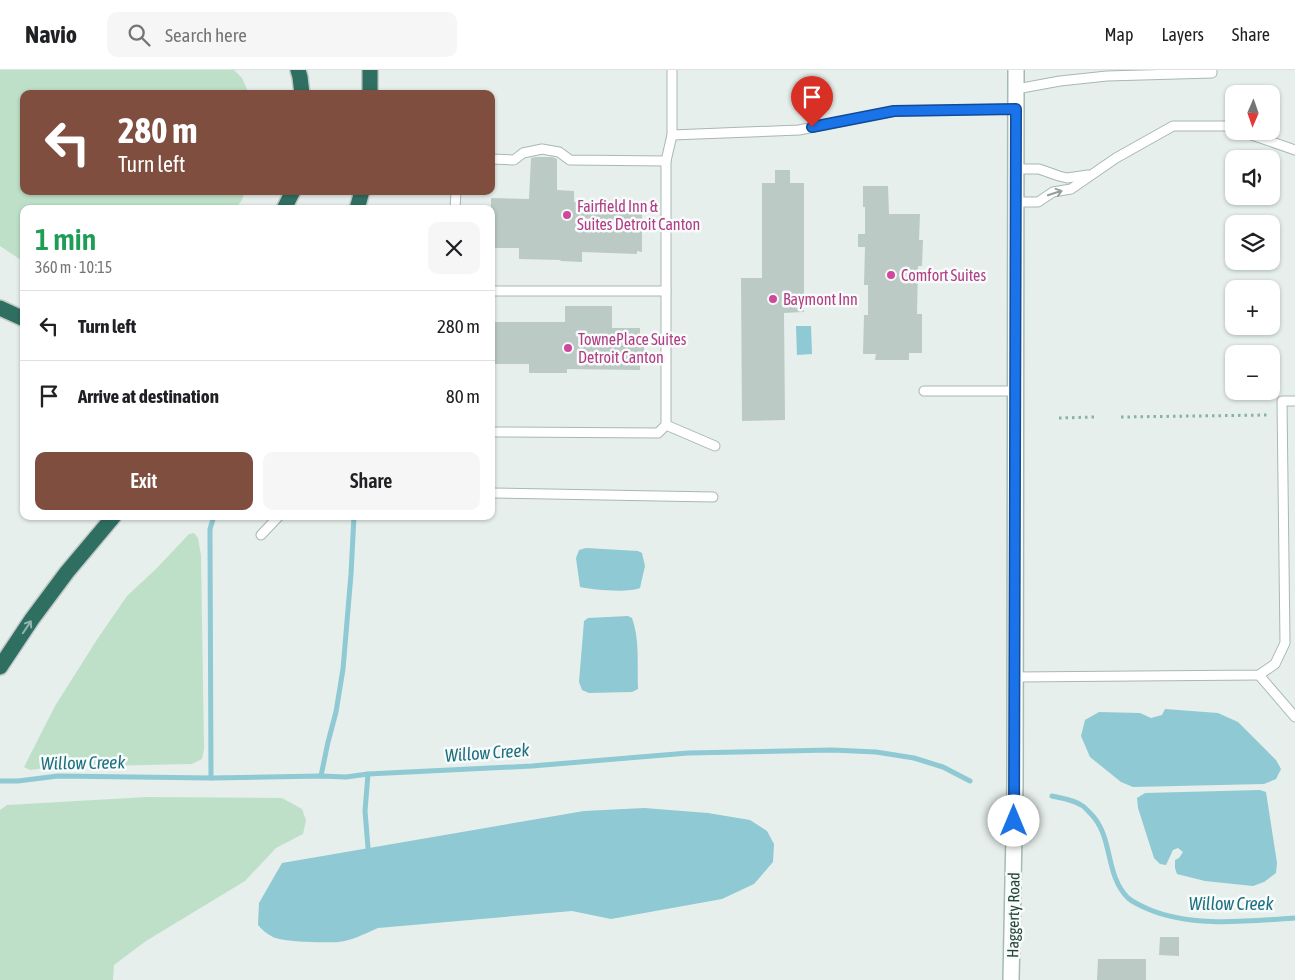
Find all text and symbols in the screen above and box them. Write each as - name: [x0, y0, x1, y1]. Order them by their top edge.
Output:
- search box: [107, 12, 457, 57]
- text: Navio: [25, 21, 77, 48]
- icon: search: [125, 21, 153, 49]
- text: Search here: [165, 24, 247, 46]
- text: Map: [1104, 24, 1133, 45]
- text: Layers: [1161, 24, 1204, 45]
- text: Share: [1232, 24, 1270, 45]
- pin: [791, 76, 833, 127]
- icon: arrive: [798, 83, 826, 111]
- north arrow: [1225, 85, 1280, 140]
- map controls: [1225, 85, 1280, 400]
- icon: left: [35, 110, 100, 175]
- text: 280 m: [118, 110, 197, 150]
- button: sound: [1225, 150, 1280, 205]
- text: Turn left: [118, 151, 185, 177]
- one-way arrow: [1047, 188, 1063, 198]
- place label: Fairfield Inn & Suites Detroit Canton: [577, 197, 700, 233]
- marker: Fairfield Inn & Suites Detroit Canton: [561, 209, 573, 221]
- button: layers: [1225, 215, 1280, 270]
- text: 1 min: [35, 222, 96, 256]
- button: close: [428, 222, 480, 274]
- text: 360 m · 10:15: [35, 258, 112, 276]
- place label: Comfort Suites: [901, 266, 986, 284]
- marker: Comfort Suites: [885, 269, 897, 281]
- button: +: [1225, 280, 1280, 335]
- place label: Baymont Inn: [783, 290, 858, 309]
- marker: Baymont Inn: [767, 293, 779, 305]
- icon: left: [35, 312, 63, 340]
- text: Turn left: [78, 315, 136, 337]
- text: 280 m: [437, 315, 480, 337]
- place label: TownePlace Suites Detroit Canton: [578, 330, 687, 366]
- marker: TownePlace Suites Detroit Canton: [562, 342, 574, 354]
- button: −: [1225, 345, 1280, 400]
- icon: arrive: [35, 382, 63, 410]
- text: Arrive at destination: [78, 385, 219, 407]
- text: 80 m: [446, 385, 480, 407]
- button: Exit: [35, 452, 253, 510]
- button: Share: [263, 452, 480, 510]
- one-way arrow: [22, 620, 32, 634]
- water label: Willow Creek: [444, 739, 531, 766]
- water label: Willow Creek: [40, 751, 127, 774]
- position arrow: [987, 794, 1039, 846]
- street label: Haggerty Road: [1003, 872, 1024, 958]
- water label: Willow Creek: [1189, 893, 1274, 914]

